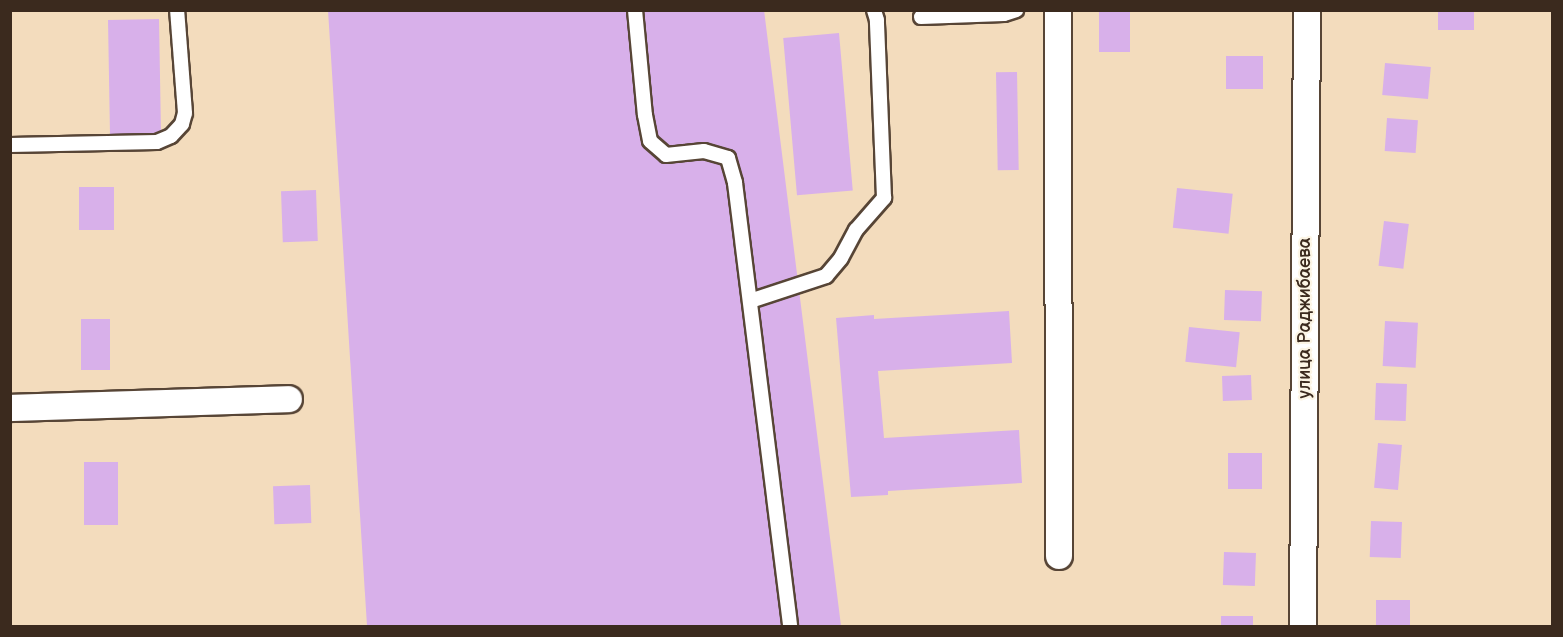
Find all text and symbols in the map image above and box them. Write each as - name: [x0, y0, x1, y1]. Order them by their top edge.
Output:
- street label: улица Раджибаева: [1294, 238, 1316, 398]

